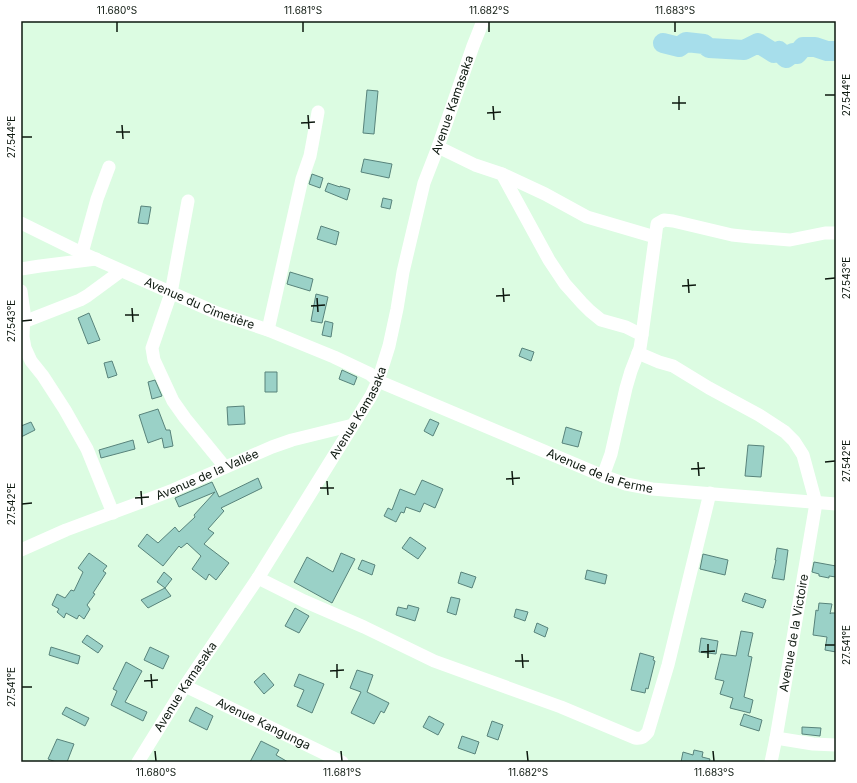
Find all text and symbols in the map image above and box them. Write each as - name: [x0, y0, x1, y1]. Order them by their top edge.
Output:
- text: 11.680°S: [97, 4, 137, 16]
- text: 11.681°S: [284, 4, 322, 16]
- text: 11.682°S: [469, 4, 509, 16]
- text: 11.683°S: [655, 4, 695, 16]
- street label: Avenue Kamasaka: [428, 53, 476, 157]
- text: 27.544°E: [840, 74, 852, 116]
- text: 27.544°E: [5, 116, 17, 158]
- text: 27.543°E: [840, 257, 852, 299]
- street label: Avenue du Cimetière: [142, 274, 257, 332]
- text: 27.543°E: [5, 300, 17, 342]
- street label: Avenue Kamasaka: [326, 365, 389, 462]
- text: 27.542°E: [840, 440, 852, 482]
- street label: Avenue de la Ferme: [545, 445, 654, 496]
- street label: Avenue de la Vallée: [154, 446, 261, 503]
- text: 27.542°E: [5, 483, 17, 525]
- street label: Avenue de la Victoire: [776, 573, 811, 693]
- text: 27.541°E: [840, 625, 852, 665]
- street label: Avenue Kamasaka: [151, 639, 220, 734]
- text: 27.541°E: [5, 667, 17, 707]
- street label: Avenue Kangunga: [214, 694, 313, 753]
- text: 11.680°S: [136, 766, 176, 778]
- text: 11.681°S: [323, 766, 361, 778]
- text: 11.682°S: [508, 766, 548, 778]
- text: 11.683°S: [694, 766, 734, 778]

